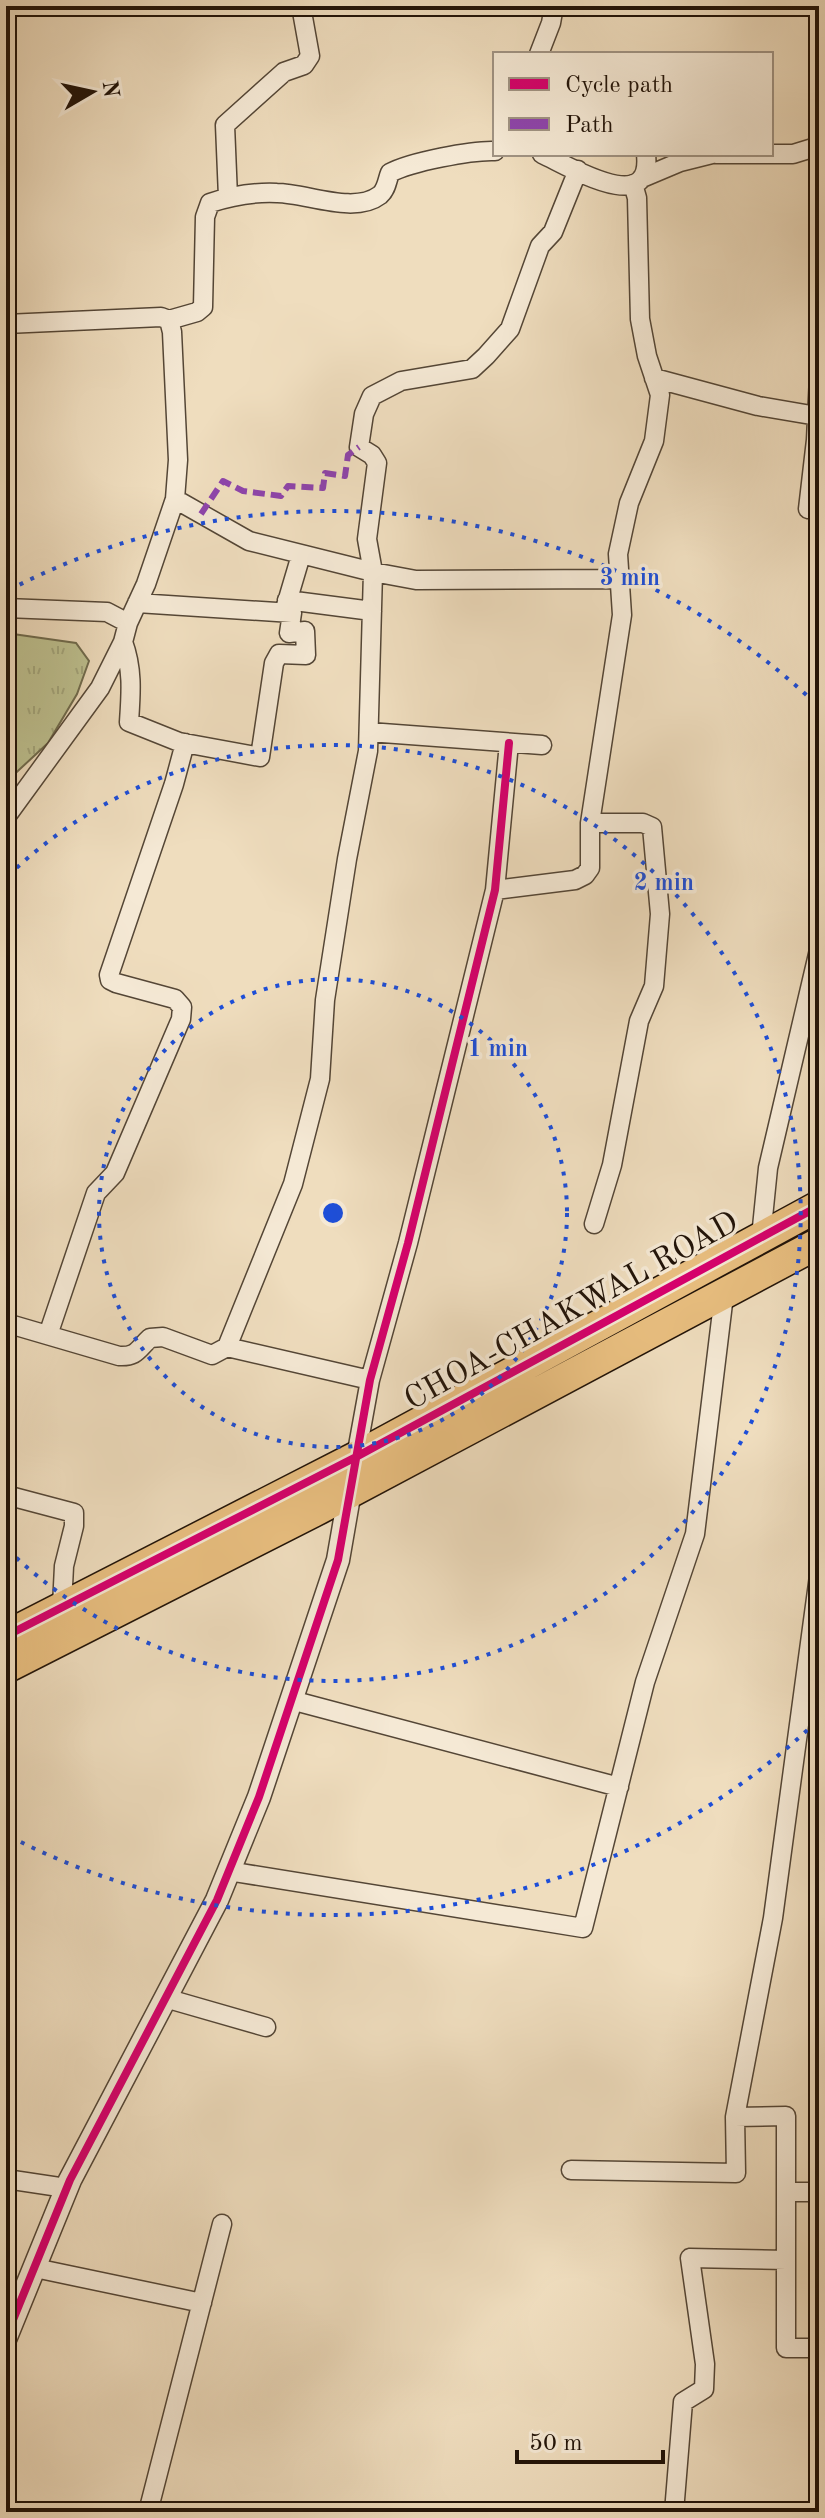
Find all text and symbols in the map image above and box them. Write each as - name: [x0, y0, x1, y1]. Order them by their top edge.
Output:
- north arrow: [52, 52, 132, 132]
- legend: [493, 52, 773, 156]
- text: Cycle path: [565, 74, 673, 98]
- text: N: [98, 79, 122, 99]
- text: Path: [565, 114, 614, 138]
- text: 3 min: [600, 567, 660, 591]
- text: 2 min: [634, 872, 694, 896]
- text: 1 min: [468, 1038, 528, 1062]
- centre of rings: [319, 1199, 347, 1227]
- street label: CHOA-CHAKWAL ROAD: [400, 1207, 744, 1417]
- scale bar: [517, 2414, 663, 2464]
- text: 50 m: [529, 2432, 583, 2456]

